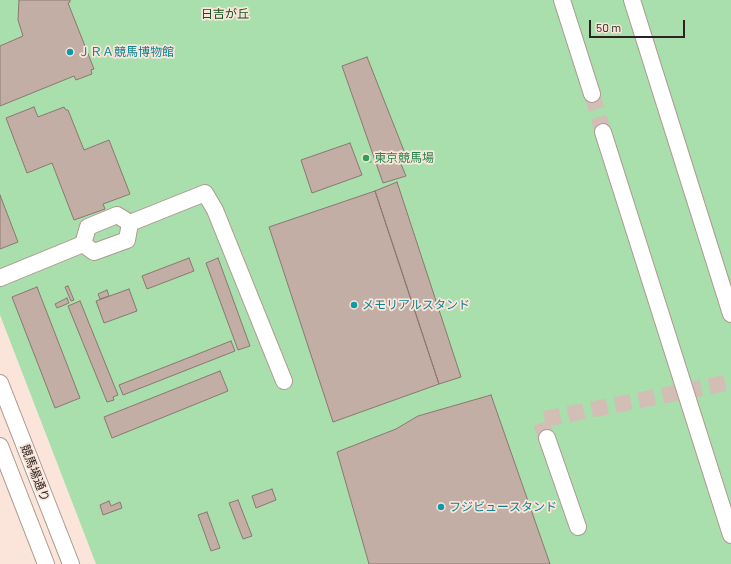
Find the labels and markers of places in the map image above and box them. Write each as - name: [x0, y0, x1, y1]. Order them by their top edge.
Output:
- place label: ＪＲＡ競馬博物館: [78, 45, 174, 59]
- marker: ＪＲＡ競馬博物館: [65, 47, 75, 57]
- place label: 東京競馬場: [374, 151, 434, 165]
- marker: 東京競馬場: [361, 153, 371, 163]
- place label: メモリアルスタンド: [362, 298, 470, 312]
- marker: メモリアルスタンド: [349, 300, 359, 310]
- place label: フジビュースタンド: [449, 500, 557, 514]
- marker: フジビュースタンド: [436, 502, 446, 512]

